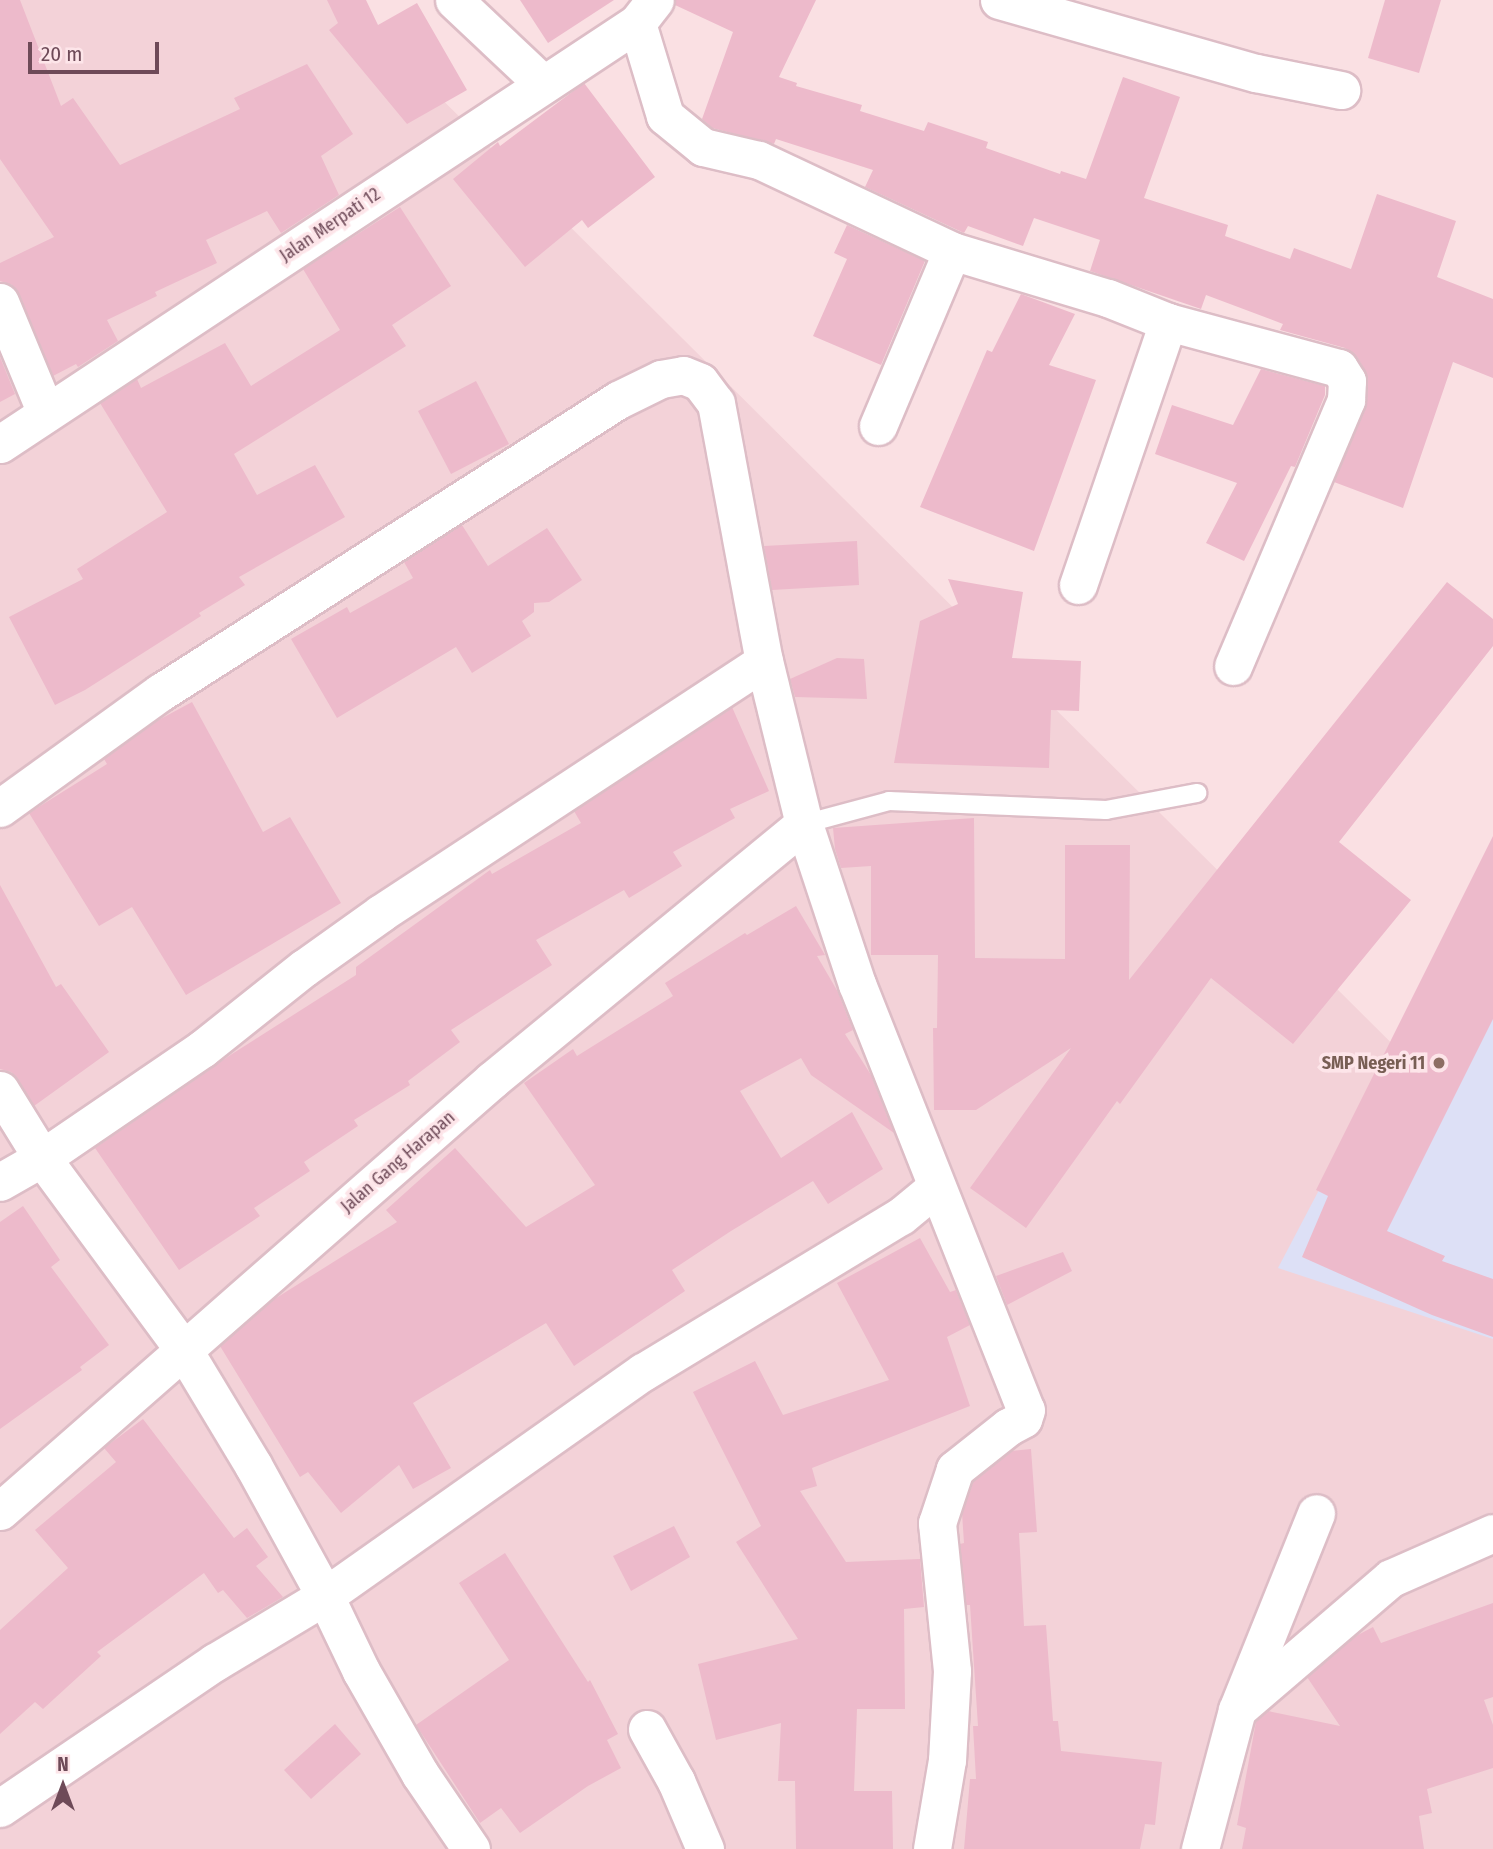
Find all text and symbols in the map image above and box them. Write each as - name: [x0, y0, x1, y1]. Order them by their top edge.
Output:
- scale bar: [32, 28, 163, 72]
- text: 20 m: [41, 41, 82, 67]
- street label: Jalan Merpati 12: [276, 183, 384, 267]
- place label: SMP Negeri 11: [1322, 1052, 1425, 1074]
- marker: SMP Negeri 11: [1431, 1055, 1447, 1071]
- street label: Jalan Gang Harapan: [337, 1107, 459, 1217]
- north arrow: [28, 1751, 98, 1821]
- text: N: [57, 1753, 69, 1776]

